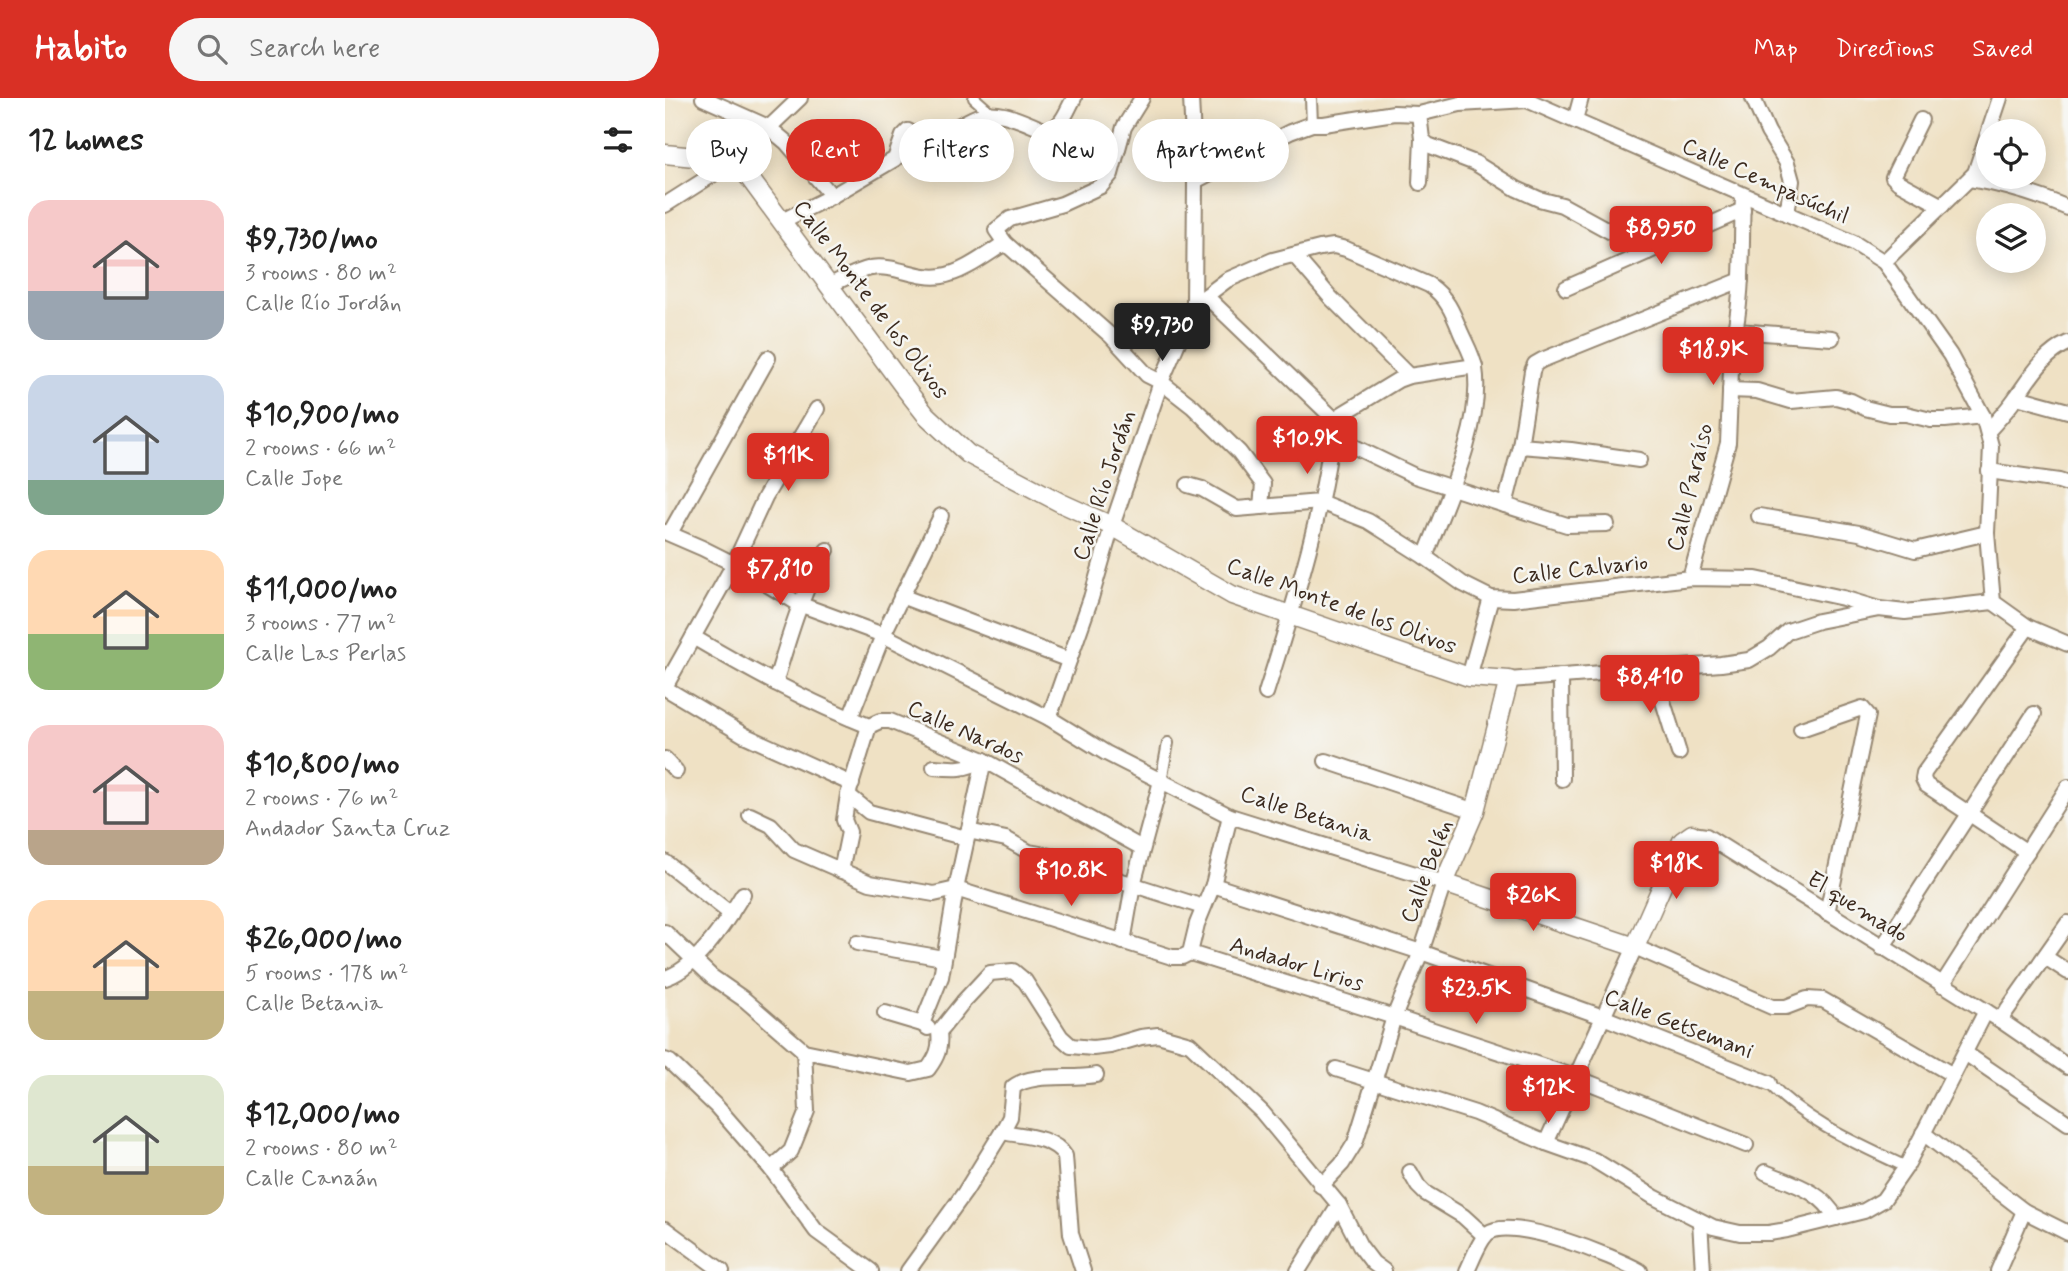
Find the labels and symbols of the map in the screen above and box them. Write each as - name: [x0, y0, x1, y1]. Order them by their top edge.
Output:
- street label: Calle Cempasúchil: [1677, 131, 1854, 232]
- street label: Calle Monte de los Olivos: [785, 194, 955, 406]
- pin: $8,950: [1604, 206, 1718, 266]
- pin: $9,730: [1105, 303, 1219, 363]
- pin: $18.9K: [1656, 328, 1770, 387]
- street label: Calle Río Jordán: [1066, 407, 1143, 565]
- pin: $10.9K: [1250, 416, 1364, 476]
- street label: Calle Paraíso: [1661, 420, 1721, 555]
- pin: $11K: [747, 434, 829, 493]
- pin: $7,810: [723, 547, 837, 607]
- street label: Calle Calvario: [1511, 548, 1650, 592]
- street label: Calle Monte de los Olivos: [1222, 551, 1460, 662]
- pin: $8,410: [1593, 656, 1707, 715]
- street label: Calle Nardos: [902, 694, 1028, 772]
- street label: Calle Betania: [1236, 779, 1377, 851]
- street label: Calle Belén: [1394, 816, 1461, 928]
- pin: $18K: [1635, 842, 1717, 901]
- pin: $10.8K: [1014, 848, 1128, 908]
- street label: El quemado: [1801, 865, 1913, 950]
- pin: $26K: [1492, 874, 1574, 933]
- street label: Andador Lirios: [1226, 930, 1367, 1000]
- pin: $23.5K: [1419, 967, 1533, 1026]
- street label: Calle Getsemani: [1599, 983, 1757, 1067]
- pin: $12K: [1507, 1066, 1589, 1125]

